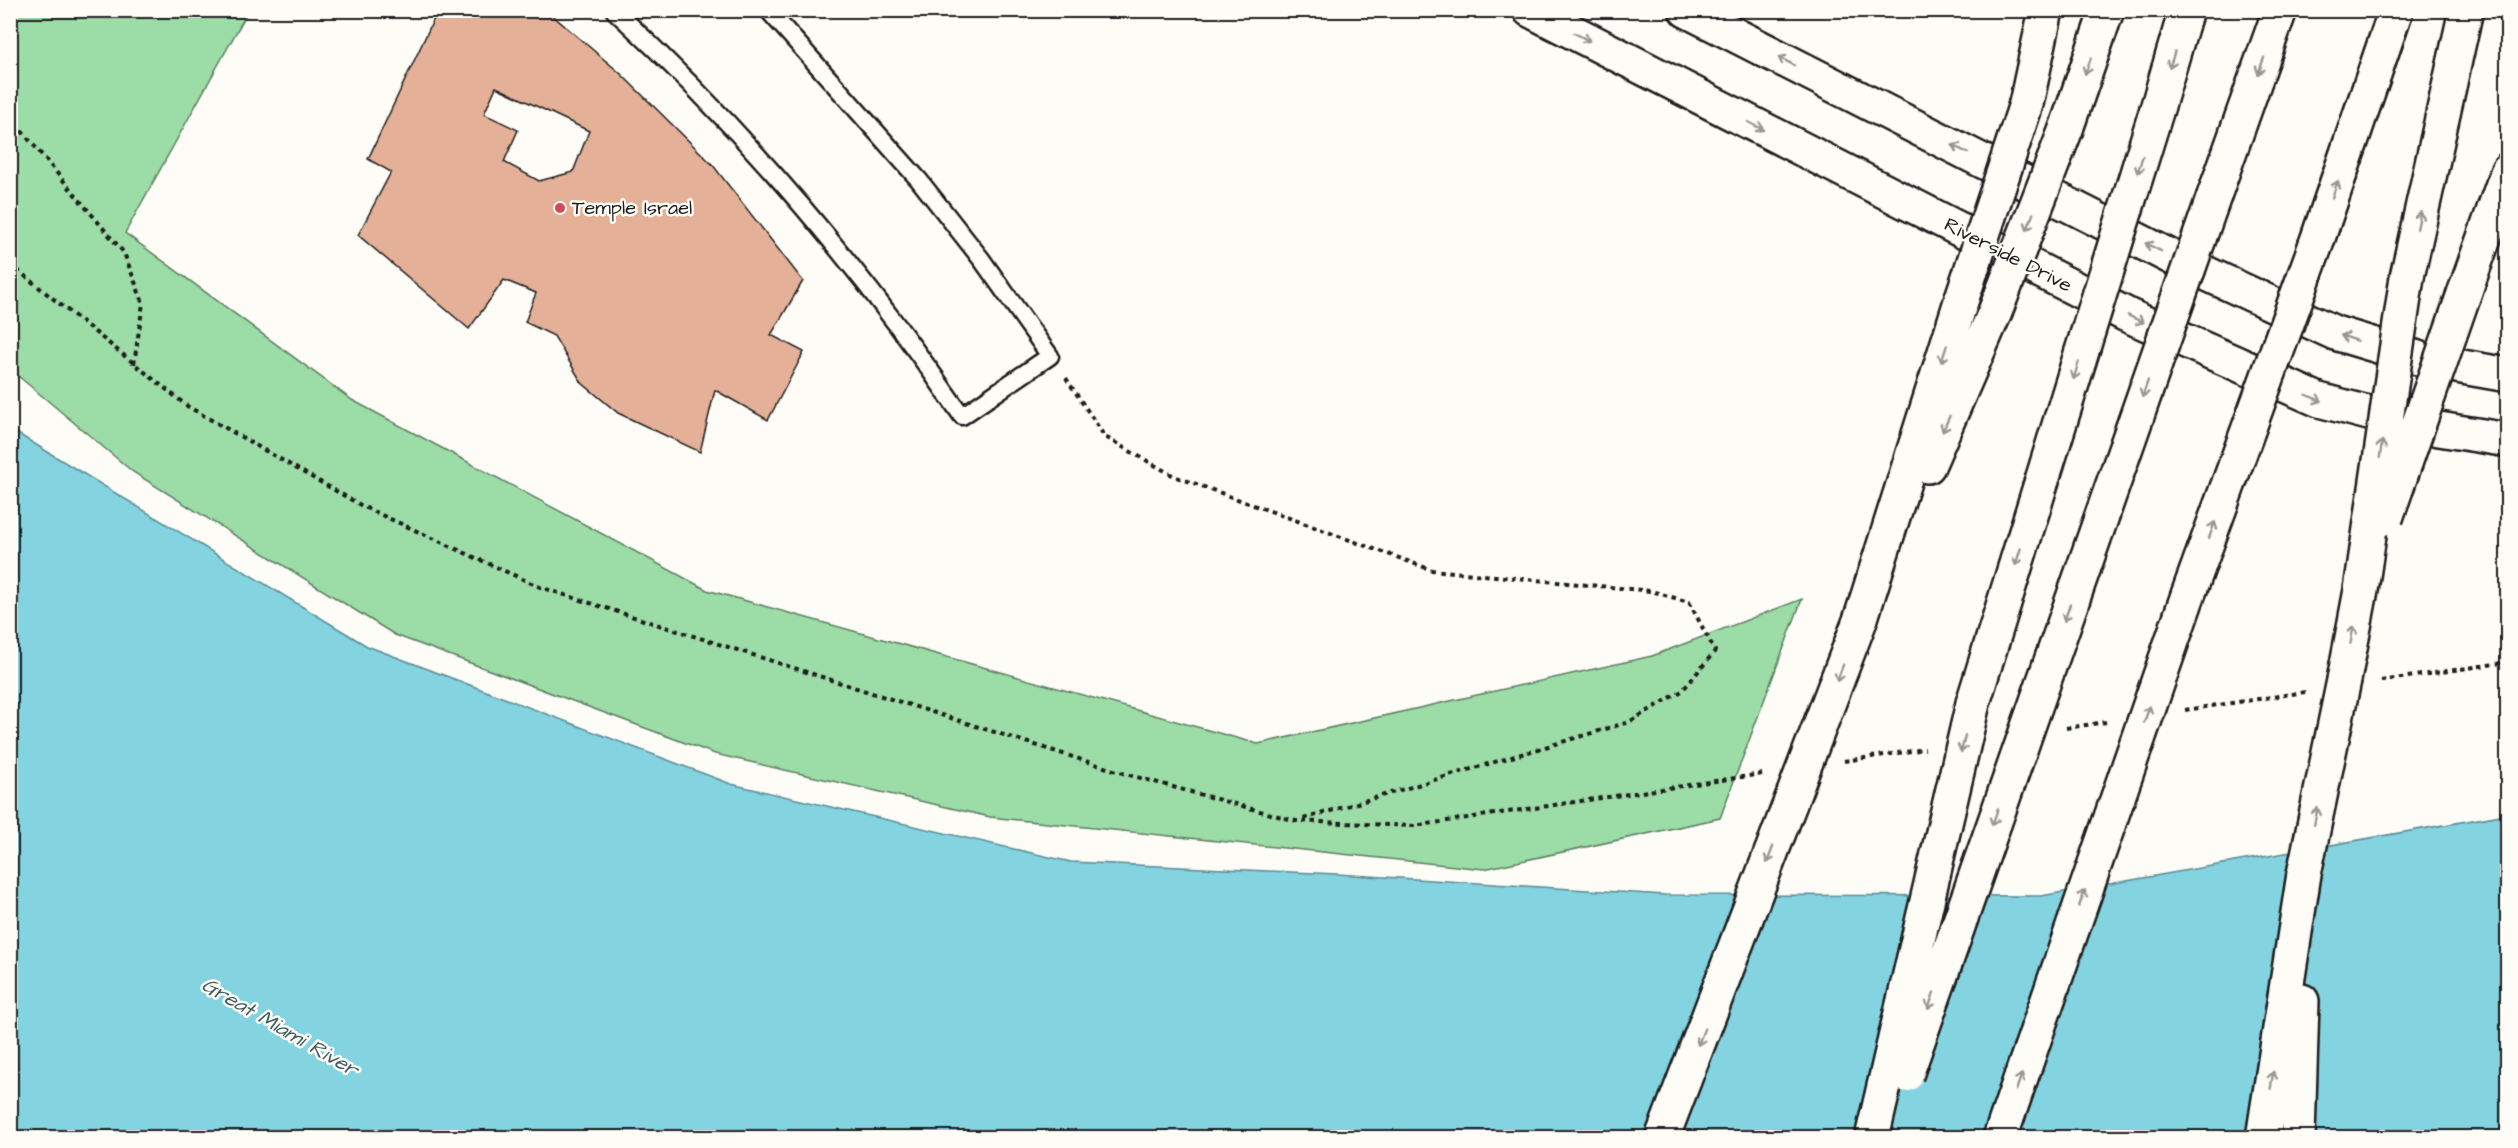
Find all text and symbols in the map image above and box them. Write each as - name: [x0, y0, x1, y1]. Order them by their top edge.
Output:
- one-way arrow: [1573, 32, 1591, 43]
- one-way arrow: [2166, 50, 2177, 69]
- one-way arrow: [1778, 55, 1795, 67]
- one-way arrow: [2082, 56, 2093, 75]
- one-way arrow: [2254, 56, 2265, 74]
- one-way arrow: [1747, 120, 1764, 132]
- one-way arrow: [1951, 143, 1969, 155]
- one-way arrow: [2134, 155, 2145, 174]
- one-way arrow: [2330, 180, 2341, 199]
- place label: Temple Israel: [572, 194, 692, 222]
- marker: Temple Israel: [553, 201, 567, 215]
- one-way arrow: [2414, 210, 2426, 229]
- street label: Riverside Drive: [1939, 211, 2077, 299]
- one-way arrow: [2024, 213, 2035, 231]
- one-way arrow: [2144, 241, 2162, 252]
- one-way arrow: [2126, 314, 2144, 325]
- one-way arrow: [2340, 331, 2359, 342]
- one-way arrow: [1938, 344, 1949, 363]
- one-way arrow: [2070, 361, 2081, 380]
- one-way arrow: [2139, 380, 2150, 398]
- one-way arrow: [2304, 393, 2323, 404]
- one-way arrow: [1940, 414, 1952, 432]
- one-way arrow: [2376, 440, 2387, 460]
- one-way arrow: [2207, 521, 2218, 540]
- one-way arrow: [2012, 547, 2023, 566]
- one-way arrow: [2060, 603, 2071, 622]
- one-way arrow: [2347, 626, 2358, 645]
- one-way arrow: [1834, 663, 1845, 682]
- one-way arrow: [2142, 705, 2153, 724]
- one-way arrow: [1957, 735, 1969, 754]
- one-way arrow: [1989, 807, 2000, 826]
- one-way arrow: [2311, 807, 2322, 827]
- one-way arrow: [1764, 845, 1775, 864]
- one-way arrow: [2078, 889, 2089, 908]
- water label: Great Miami River: [196, 970, 366, 1085]
- one-way arrow: [1925, 991, 1936, 1010]
- one-way arrow: [1694, 1027, 1705, 1046]
- one-way arrow: [2267, 1070, 2278, 1090]
- one-way arrow: [2014, 1073, 2025, 1092]

